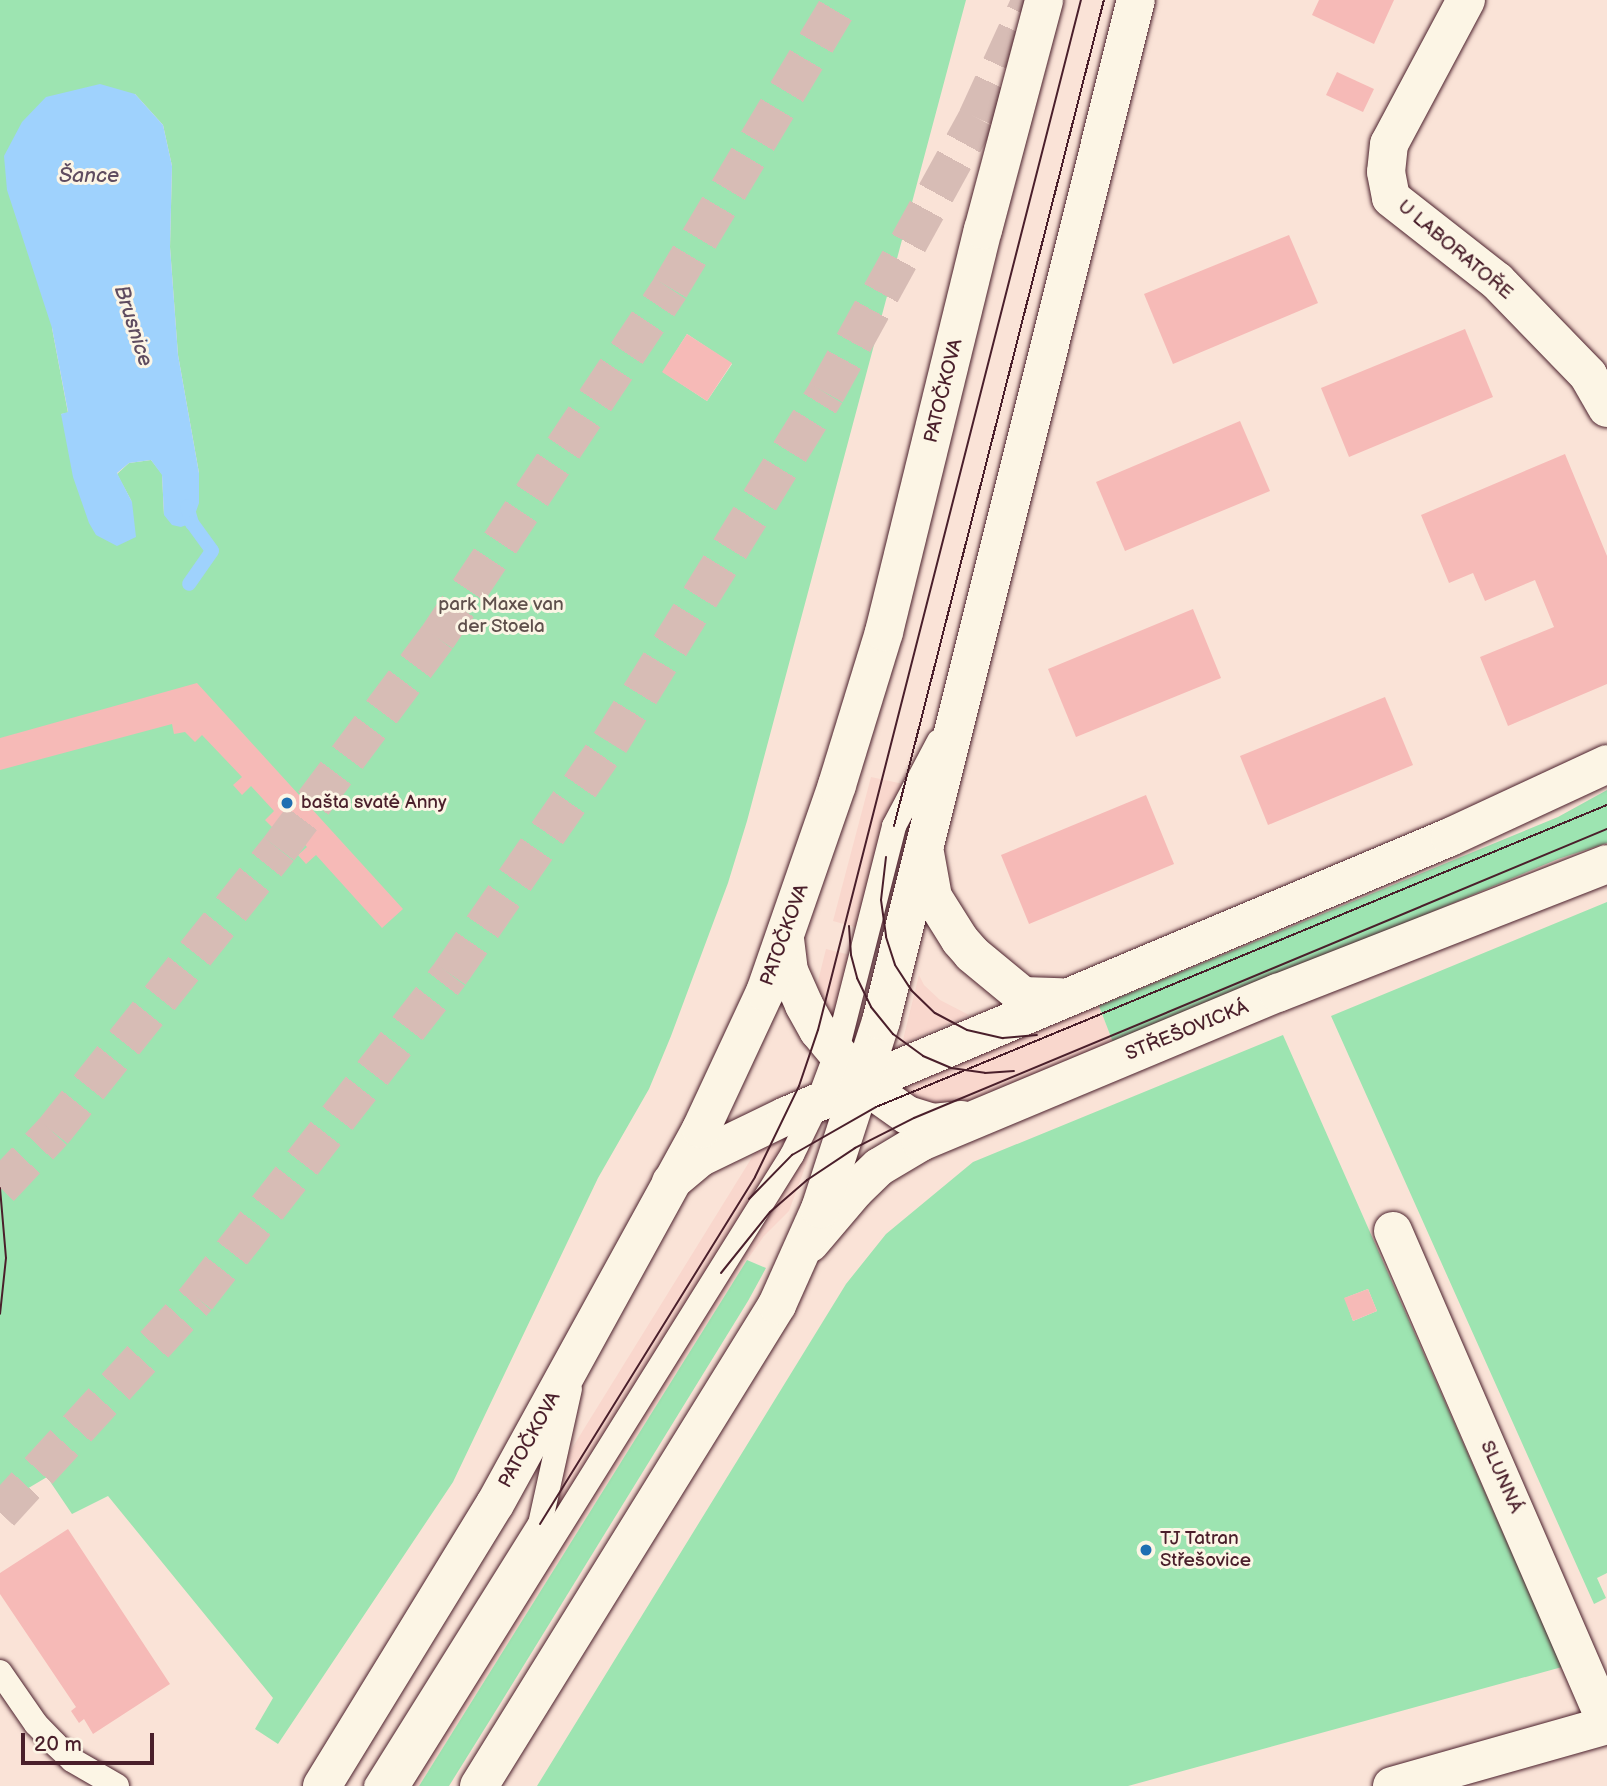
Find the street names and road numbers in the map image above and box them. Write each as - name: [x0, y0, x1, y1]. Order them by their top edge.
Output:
- street label: U LABORATOŘE: [1393, 195, 1517, 305]
- street label: PATOČKOVA: [920, 337, 968, 445]
- street label: PATOČKOVA: [756, 881, 814, 989]
- street label: STŘEŠOVICKÁ: [1122, 996, 1252, 1066]
- street label: PATOČKOVA: [494, 1388, 566, 1492]
- street label: SLUNNÁ: [1475, 1437, 1527, 1517]

